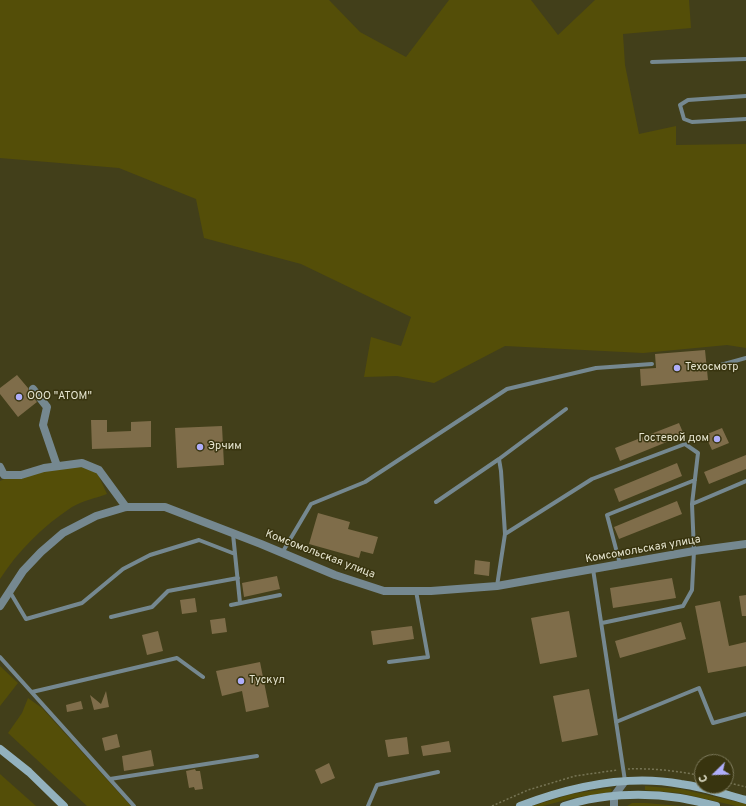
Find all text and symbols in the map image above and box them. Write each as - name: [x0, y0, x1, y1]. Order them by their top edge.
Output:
- place label: Техосмотр: [685, 361, 739, 375]
- marker: Техосмотр: [672, 363, 682, 373]
- place label: ООО "АТОМ": [27, 390, 92, 404]
- marker: ООО "АТОМ": [14, 392, 24, 402]
- place label: Гостевой дом: [639, 432, 709, 446]
- marker: Гостевой дом: [712, 434, 722, 444]
- place label: Эрчим: [208, 440, 242, 454]
- marker: Эрчим: [195, 442, 205, 452]
- street label: Комсомольская улица: [263, 528, 377, 582]
- street label: Комсомольская улица: [584, 533, 702, 567]
- place label: Тускул: [249, 674, 285, 688]
- marker: Тускул: [236, 676, 246, 686]
- north arrow: [694, 754, 734, 794]
- text: С: [696, 772, 712, 784]

